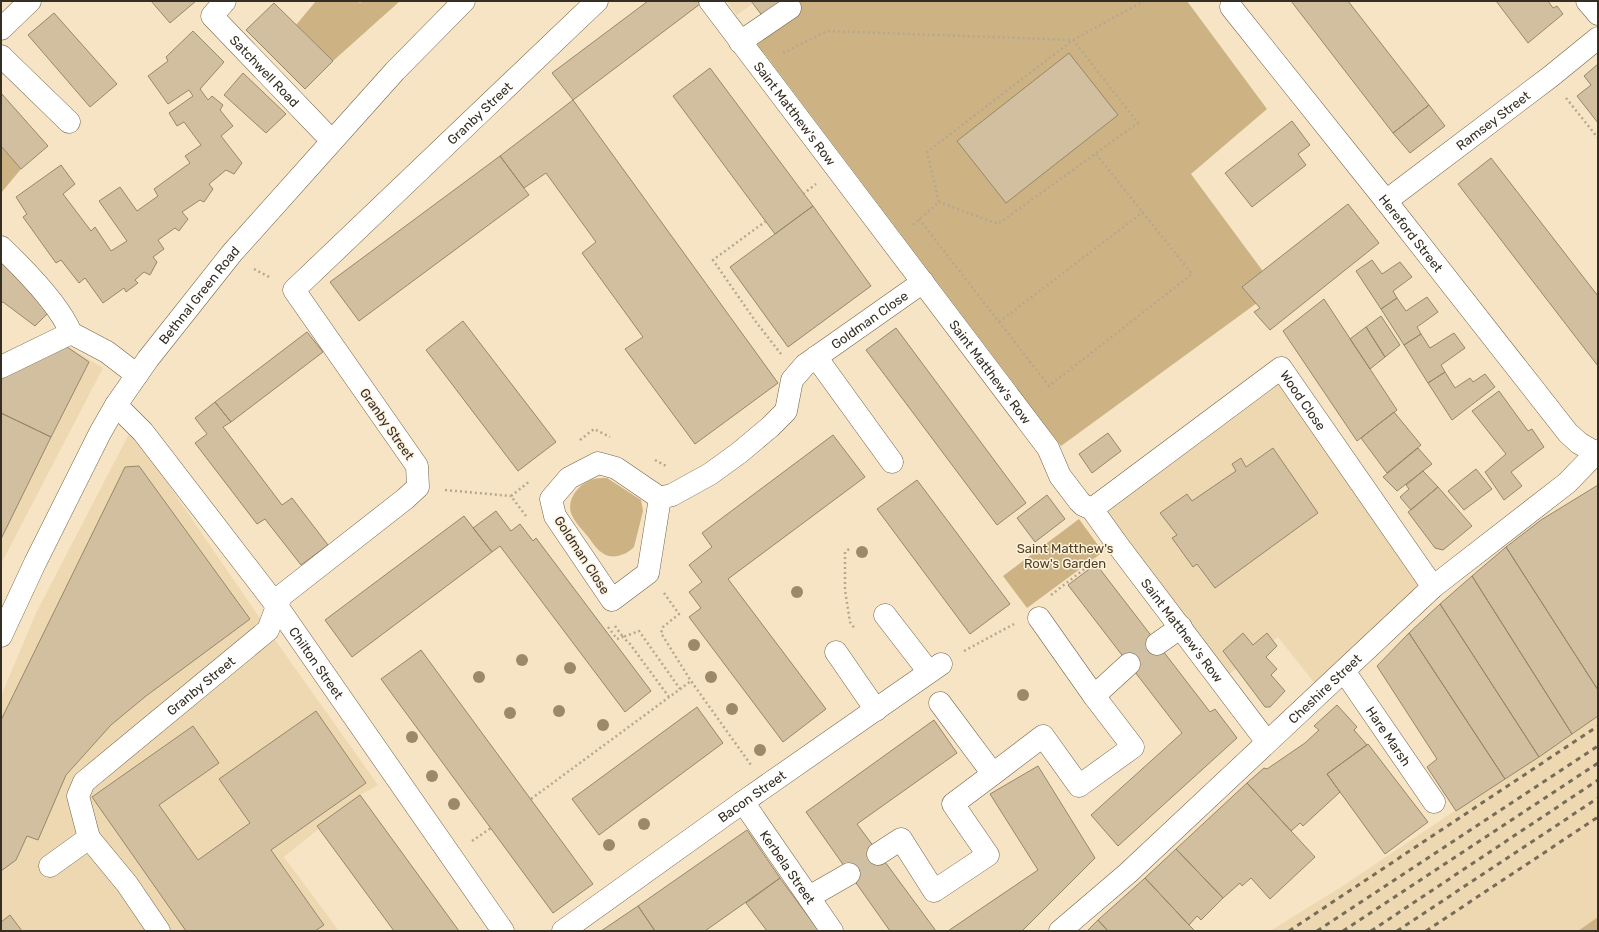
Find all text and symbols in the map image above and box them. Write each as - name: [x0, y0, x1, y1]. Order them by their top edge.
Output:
- street label: Satchwell Road: [227, 32, 302, 110]
- street label: Saint Matthew's Row: [751, 59, 839, 168]
- street label: Granby Street: [444, 79, 515, 147]
- street label: Ramsey Street: [1453, 87, 1533, 153]
- street label: Hereford Street: [1376, 191, 1446, 275]
- street label: Bethnal Green Road: [156, 243, 242, 347]
- street label: Goldman Close: [828, 288, 911, 352]
- street label: Saint Matthew's Row: [946, 317, 1034, 427]
- street label: Wood Close: [1277, 367, 1329, 433]
- street label: Granby Street: [357, 385, 417, 463]
- street label: Goldman Close: [551, 513, 613, 597]
- park label: Saint Matthew's Row's Garden: [1017, 541, 1114, 571]
- street label: Saint Matthew's Row: [1138, 575, 1226, 685]
- street label: Chilton Street: [286, 624, 347, 702]
- street label: Cheshire Street: [1285, 651, 1364, 726]
- street label: Granby Street: [164, 653, 238, 718]
- street label: Hare Marsh: [1363, 704, 1414, 769]
- street label: Bacon Street: [715, 767, 788, 825]
- street label: Kerbela Street: [757, 827, 818, 907]

